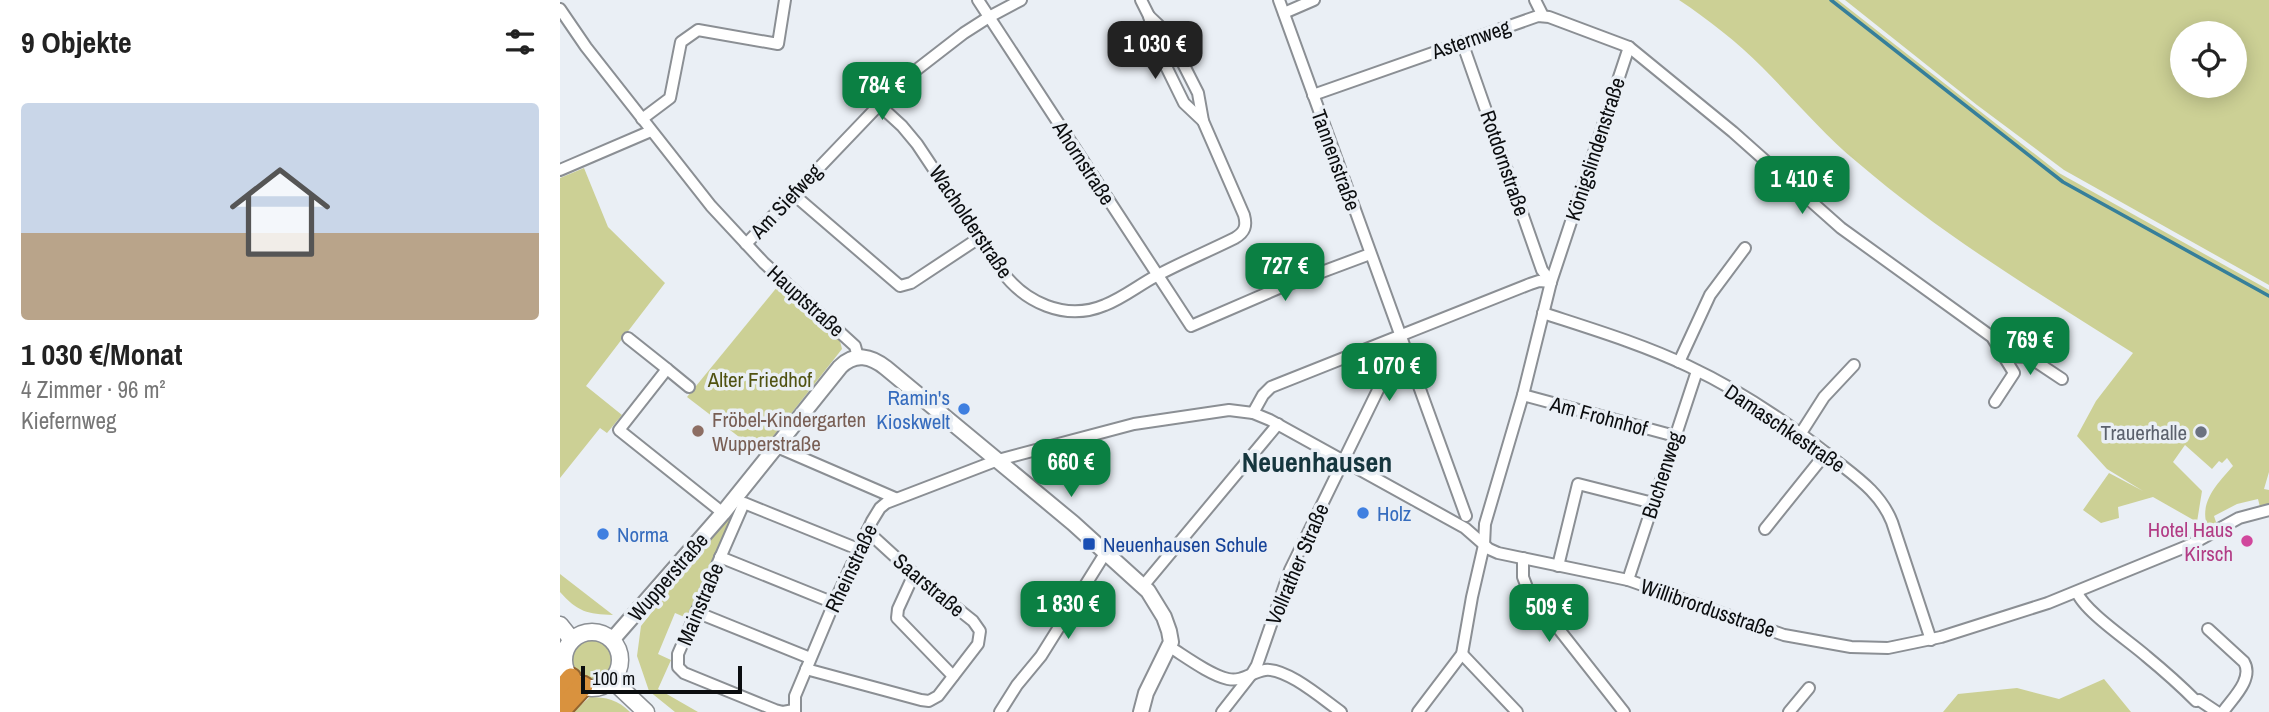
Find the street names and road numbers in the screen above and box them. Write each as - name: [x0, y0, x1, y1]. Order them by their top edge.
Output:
- street label: Asternweg: [1427, 12, 1515, 66]
- street label: Königslindenstraße: [1558, 74, 1632, 224]
- street label: Tannenstraße: [1304, 105, 1368, 215]
- street label: Rotdornstraße: [1473, 106, 1537, 220]
- street label: Ahornstraße: [1045, 115, 1122, 211]
- street label: Am Siefweg: [743, 157, 829, 246]
- street label: Wacholderstraße: [922, 160, 1020, 284]
- street label: Hauptstraße: [761, 259, 851, 343]
- street label: Damaschkestraße: [1719, 377, 1851, 479]
- street label: Am Frohnhof: [1546, 389, 1651, 443]
- street label: Buchenweg: [1634, 427, 1690, 522]
- street label: Vollrather Straße: [1258, 499, 1336, 629]
- street label: Rheinstraße: [818, 519, 884, 617]
- street label: Wupperstraße: [621, 526, 715, 628]
- street label: Saarstraße: [887, 547, 971, 623]
- street label: Mainstraße: [670, 558, 730, 650]
- street label: Willibrordusstraße: [1637, 571, 1779, 645]

